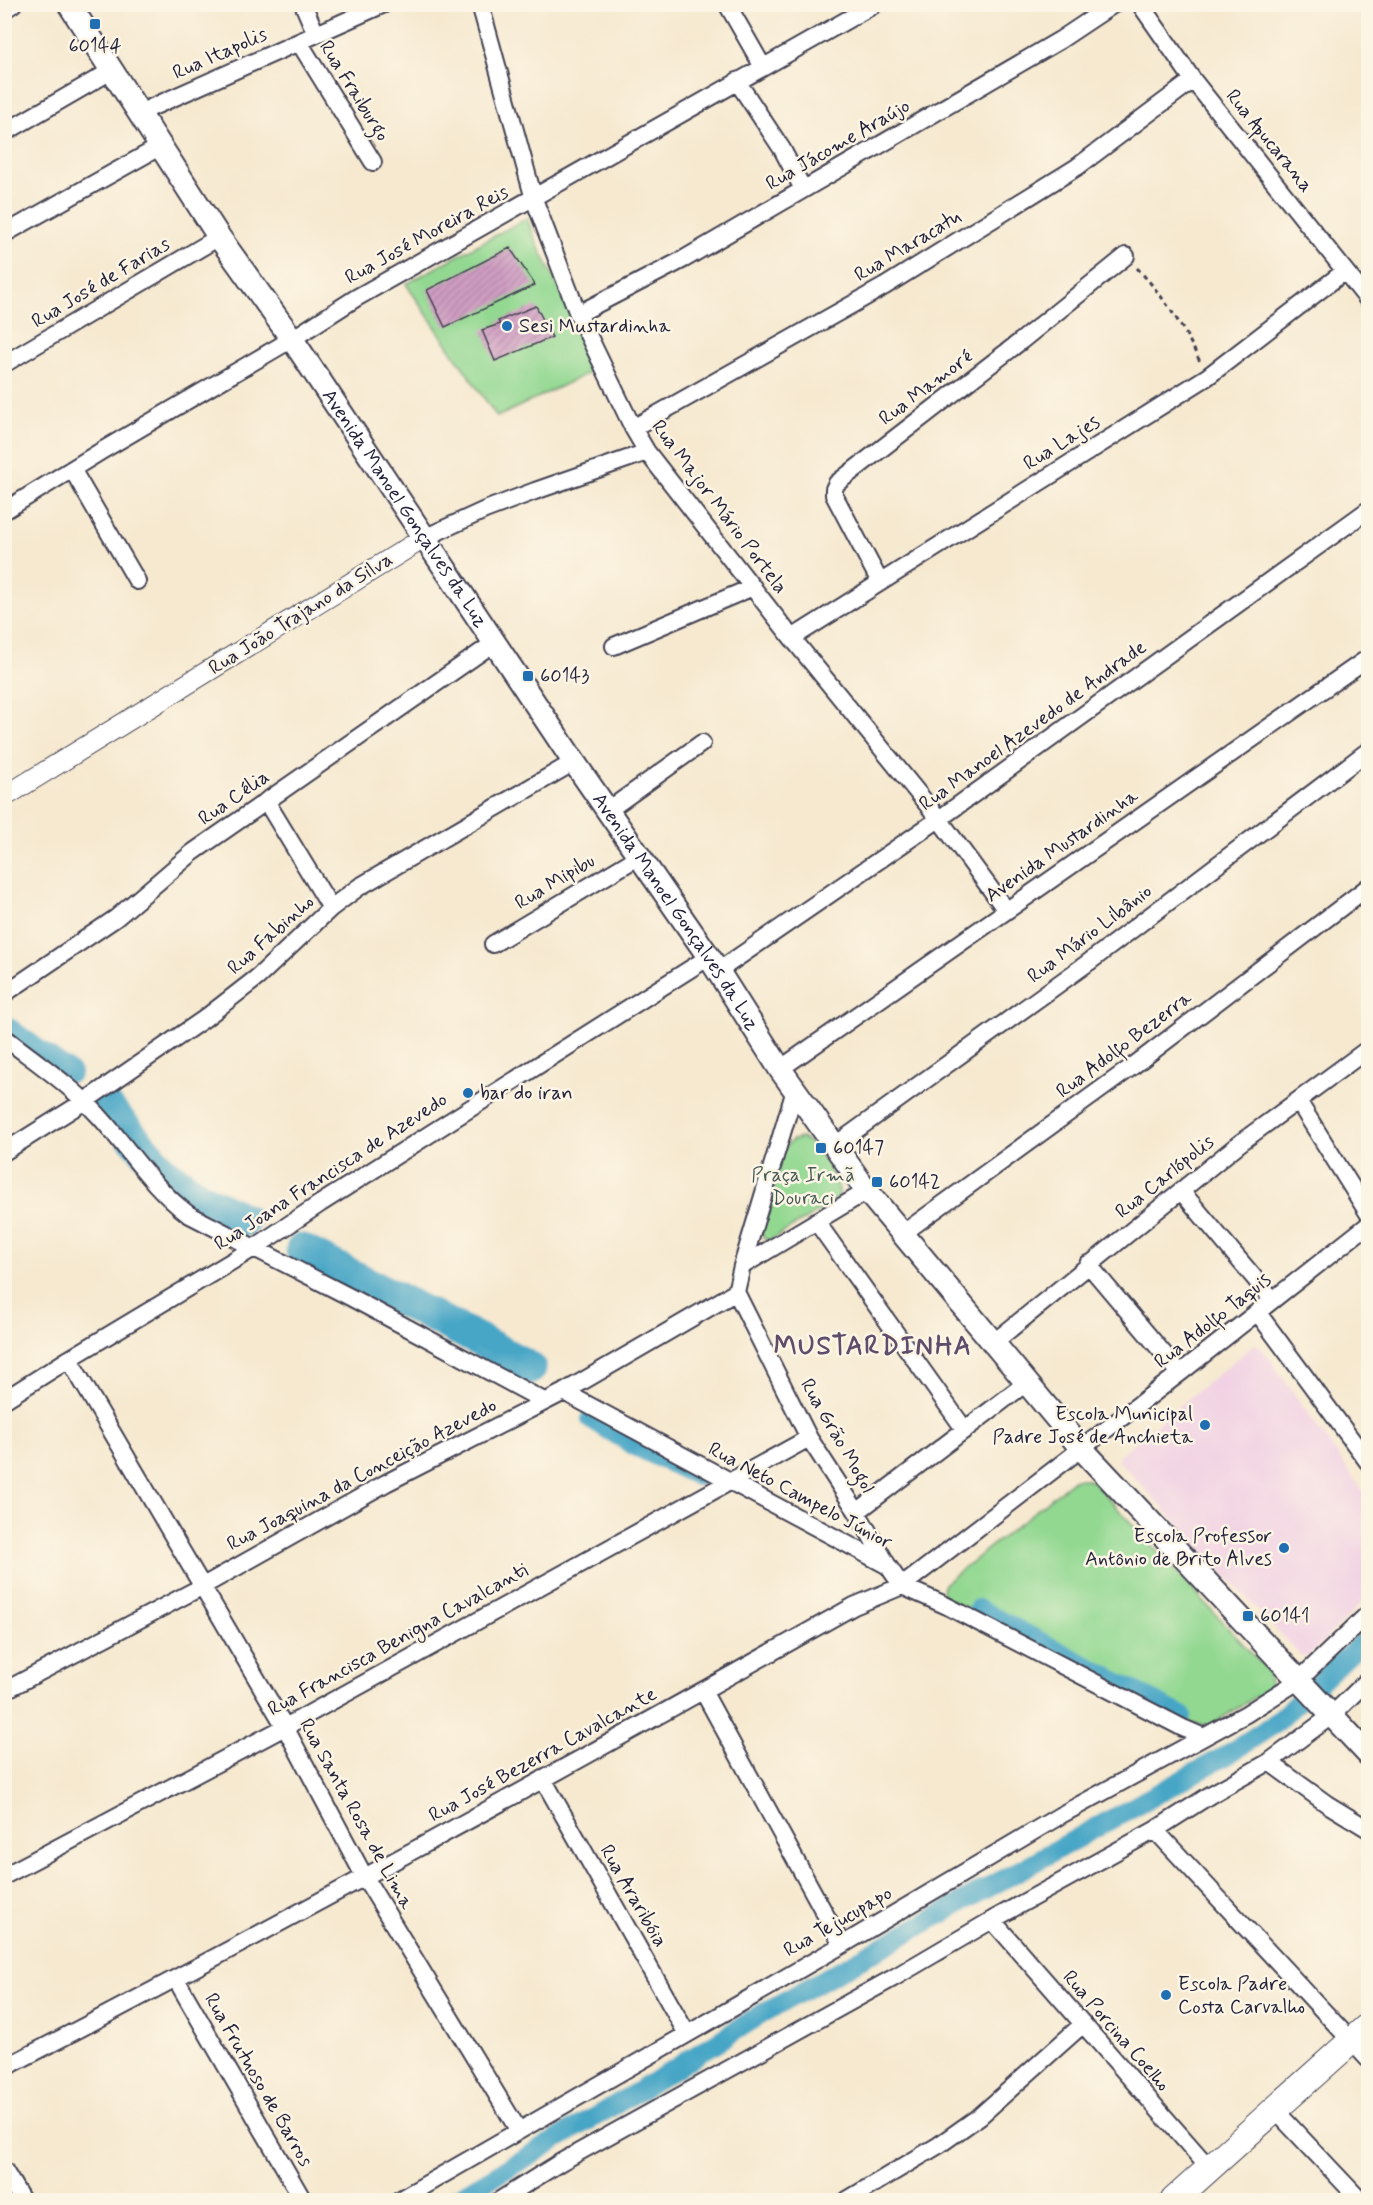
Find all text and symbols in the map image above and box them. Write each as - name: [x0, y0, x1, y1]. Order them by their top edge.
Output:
- marker: 60144: [88, 17, 102, 31]
- street label: Rua Itapolis: [168, 21, 272, 87]
- place label: 60144: [68, 33, 122, 60]
- street label: Rua Fraiburgo: [311, 35, 396, 148]
- street label: Rua Apucarana: [1218, 84, 1319, 199]
- street label: Rua Jácome Araújo: [761, 93, 915, 197]
- street label: Rua José Moreira Reis: [340, 179, 514, 291]
- street label: Rua Maracatu: [850, 203, 966, 289]
- street label: Rua José de Farias: [27, 231, 175, 335]
- place label: Sesi Mustardinha: [519, 313, 671, 340]
- marker: Sesi Mustardinha: [500, 319, 514, 333]
- street label: Rua Mamoré: [873, 344, 979, 432]
- street label: Avenida Manoel Gonçalves da Luz: [315, 384, 494, 633]
- street label: Rua Lajes: [1018, 409, 1106, 477]
- street label: Rua Major Mário Portela: [645, 414, 793, 600]
- street label: Rua João Trajano da Silva: [204, 546, 398, 682]
- street label: Rua Manoel Azevedo de Andrade: [914, 634, 1152, 818]
- place label: 60143: [540, 663, 590, 690]
- marker: 60143: [521, 669, 535, 683]
- street label: Rua Célia: [193, 764, 275, 832]
- street label: Avenida Mustardinha: [980, 782, 1145, 909]
- street label: Avenida Manoel Gonçalves da Luz: [586, 787, 766, 1036]
- street label: Rua Mipibu: [510, 847, 600, 916]
- street label: Rua Mário Libânio: [1022, 878, 1158, 990]
- street label: Rua Fabinho: [222, 889, 320, 981]
- street label: Rua Adolfo Bezerra: [1051, 985, 1199, 1106]
- place label: bar do iran: [480, 1080, 573, 1107]
- street label: Rua Joana Francisca de Azevedo: [209, 1086, 453, 1258]
- marker: bar do iran: [461, 1086, 475, 1100]
- street label: Rua Carlópolis: [1110, 1129, 1220, 1225]
- place label: 60147: [833, 1135, 884, 1162]
- marker: 60147: [814, 1141, 828, 1155]
- park label: Praça Irmã Douraci: [751, 1162, 855, 1212]
- place label: 60142: [889, 1169, 941, 1196]
- marker: 60142: [870, 1175, 884, 1189]
- street label: Rua Adolfo Taquis: [1149, 1267, 1278, 1377]
- district label: MUSTARDINHA: [774, 1330, 972, 1364]
- street label: Rua Grão Mogol: [792, 1374, 881, 1499]
- street label: Rua Joaquina da Conceição Azevedo: [222, 1392, 502, 1558]
- place label: Escola Municipal Padre José de Anchieta: [992, 1401, 1194, 1451]
- marker: Escola Municipal Padre José de Anchieta: [1198, 1418, 1212, 1432]
- street label: Rua Neto Campelo Júnior: [703, 1436, 897, 1556]
- place label: Escola Professor Antônio de Brito Alves: [1085, 1523, 1272, 1573]
- marker: Escola Professor Antônio de Brito Alves: [1277, 1541, 1291, 1555]
- street label: Rua Francisca Benigna Cavalcanti: [263, 1557, 534, 1724]
- place label: 60141: [1260, 1603, 1310, 1630]
- marker: 60141: [1241, 1609, 1255, 1623]
- street label: Rua José Bezerra Cavalcante: [424, 1681, 662, 1829]
- street label: Rua Santa Rosa de Lima: [292, 1714, 420, 1915]
- street label: Rua Araribóia: [593, 1840, 673, 1952]
- street label: Rua Tejucupapo: [779, 1880, 897, 1964]
- street label: Rua Porcina Coelho: [1056, 1965, 1176, 2097]
- place label: Escola Padre Costa Carvalho: [1178, 1971, 1305, 2021]
- street label: Rua Frutuoso de Barros: [197, 1988, 319, 2172]
- marker: Escola Padre Costa Carvalho: [1159, 1988, 1173, 2002]

